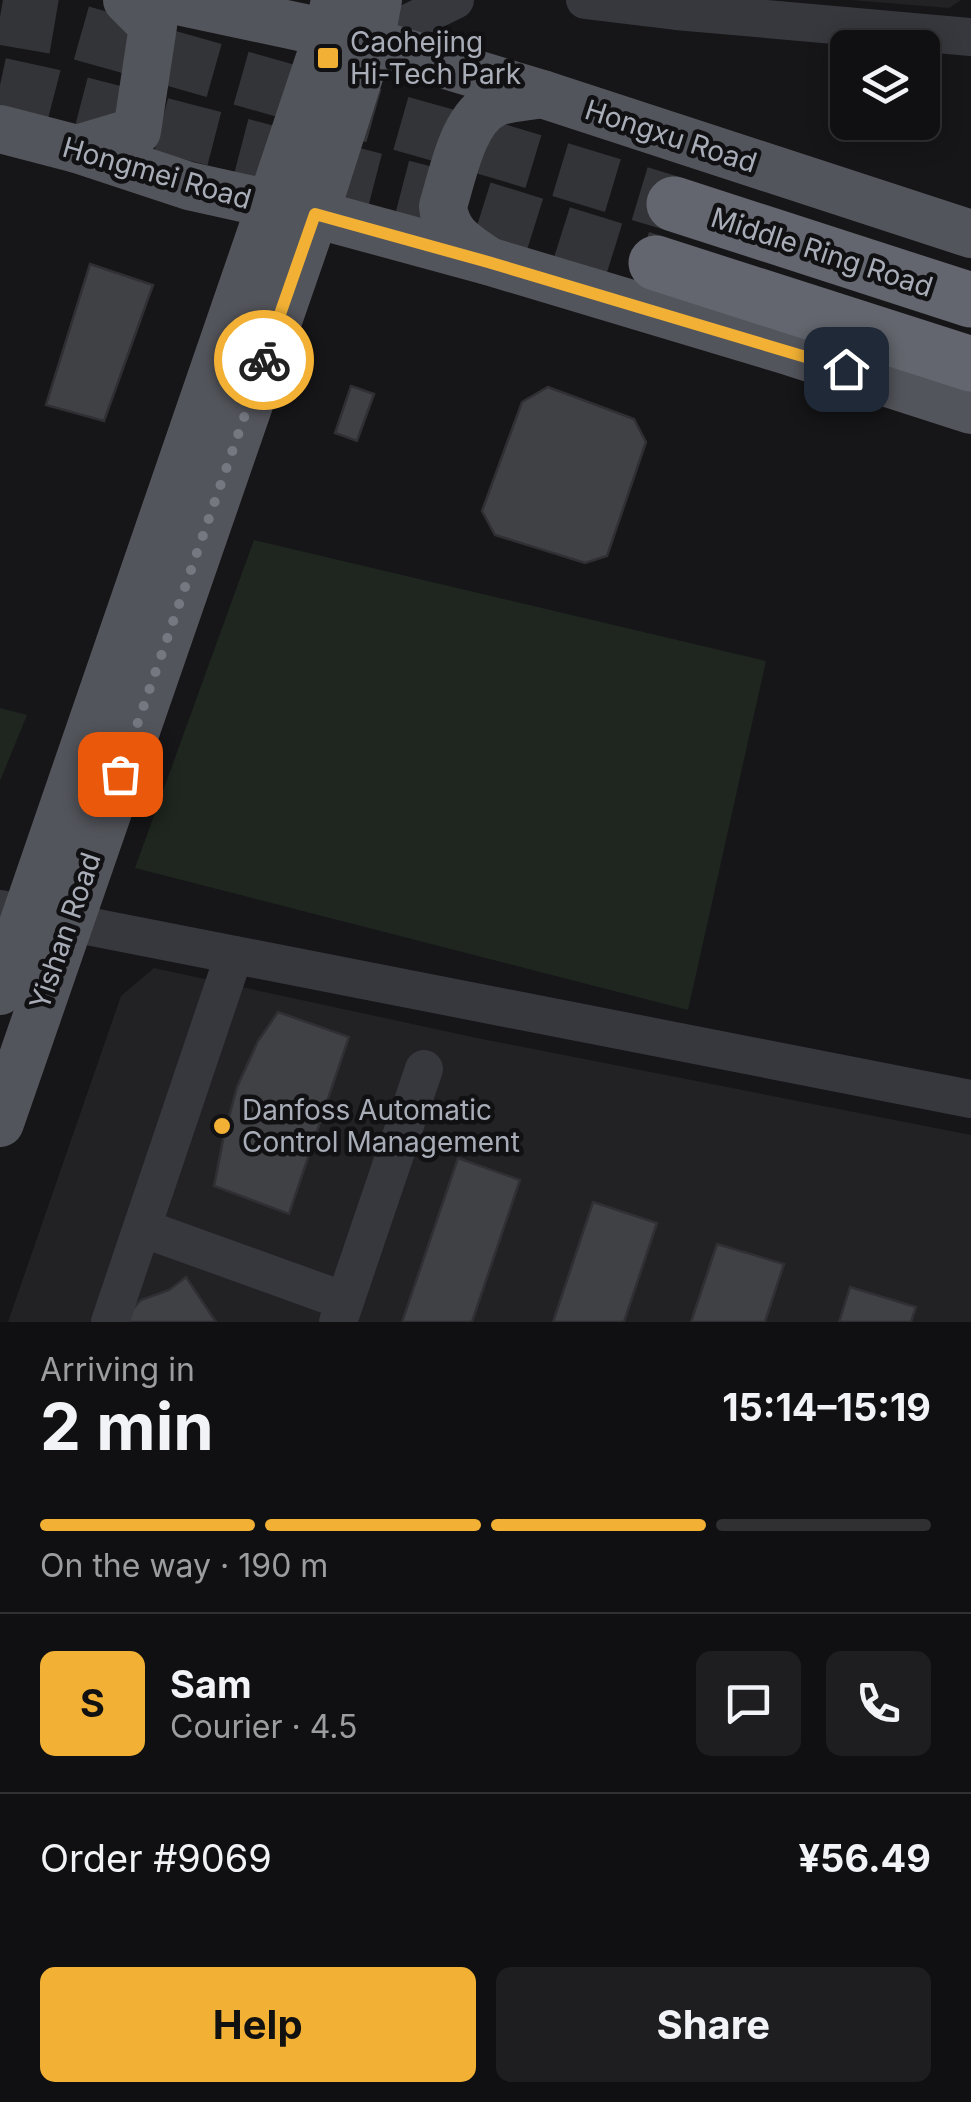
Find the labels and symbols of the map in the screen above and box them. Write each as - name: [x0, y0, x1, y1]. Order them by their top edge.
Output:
- place label: Caohejing Hi-Tech Park: [350, 25, 521, 91]
- marker: Caohejing Hi-Tech Park: [315, 45, 341, 71]
- street label: Hongxu Road: [581, 92, 761, 180]
- street label: Hongmei Road: [59, 130, 255, 216]
- street label: Middle Ring Road: [707, 200, 937, 304]
- courier: [214, 310, 314, 410]
- pin: [804, 327, 889, 412]
- pin: [78, 732, 163, 817]
- street label: Yishan Road: [22, 848, 108, 1014]
- place label: Danfoss Automatic Control Management: [242, 1093, 520, 1159]
- marker: Danfoss Automatic Control Management: [211, 1115, 233, 1137]

